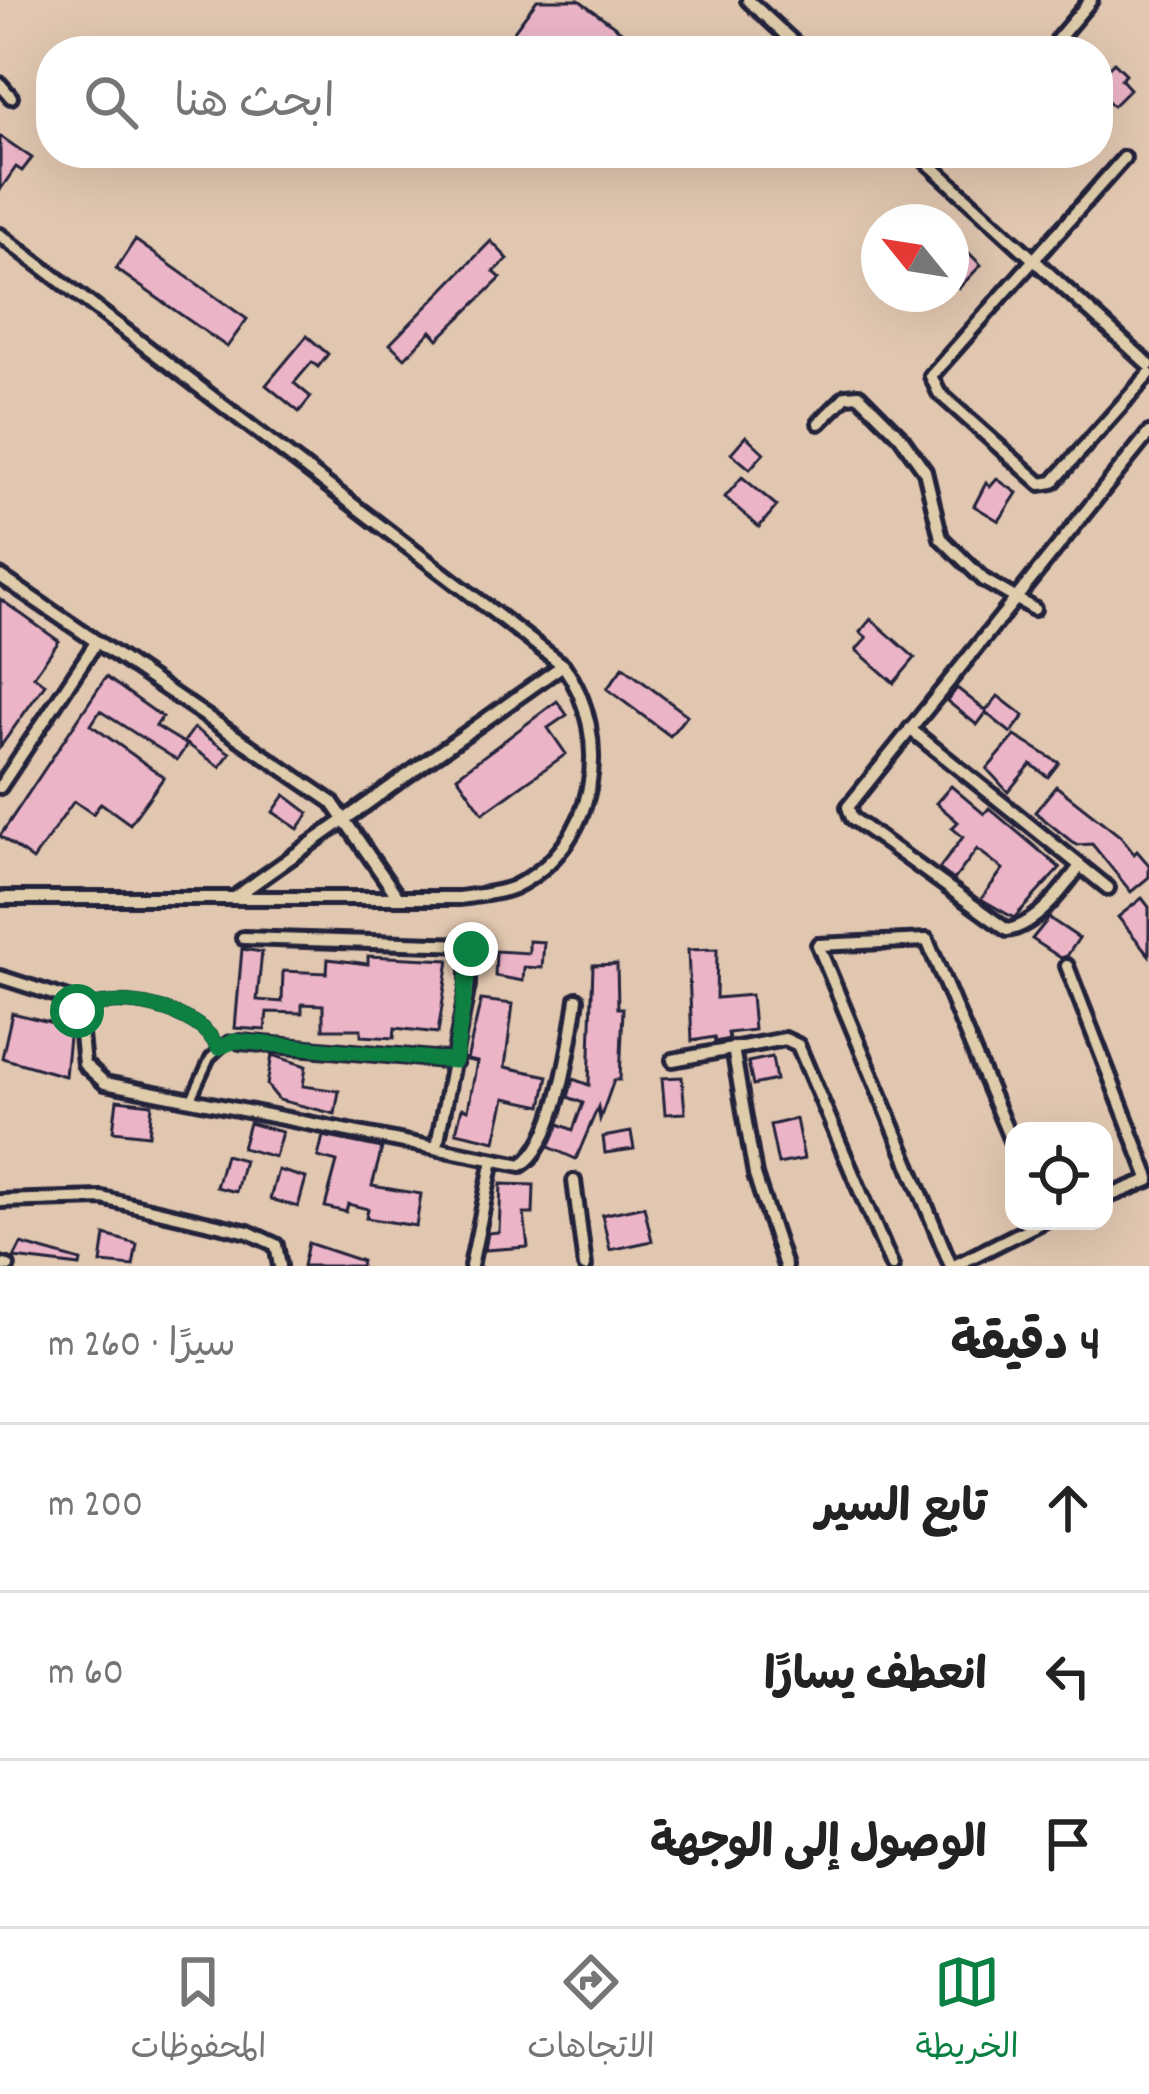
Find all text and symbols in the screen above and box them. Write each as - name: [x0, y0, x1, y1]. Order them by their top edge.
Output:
- search box: [36, 36, 1113, 168]
- icon: search: [78, 69, 144, 135]
- text: ابحث هنا: [174, 74, 335, 138]
- north arrow: [861, 204, 969, 312]
- route end: [444, 922, 498, 976]
- route start: [50, 984, 104, 1038]
- map controls: [1005, 1122, 1113, 1230]
- button: locate: [1005, 1122, 1113, 1230]
- text: 4 دقيقة: [951, 1312, 1101, 1384]
- text: سيرًا · 260 m: [48, 1320, 236, 1375]
- icon: ahead: [1035, 1475, 1101, 1541]
- text: تابع السير: [816, 1479, 987, 1543]
- text: 200 m: [48, 1480, 143, 1535]
- icon: left: [1035, 1643, 1101, 1709]
- text: انعطف يسارًا: [764, 1647, 987, 1711]
- text: 60 m: [48, 1648, 124, 1703]
- icon: arrive: [1035, 1811, 1101, 1877]
- text: الوصول إلى الوجهة: [650, 1815, 987, 1879]
- tab: المحفوظات: [130, 1949, 266, 2075]
- tab: الاتجاهات: [527, 1949, 655, 2075]
- tab: الخريطة: [916, 1949, 1019, 2075]

